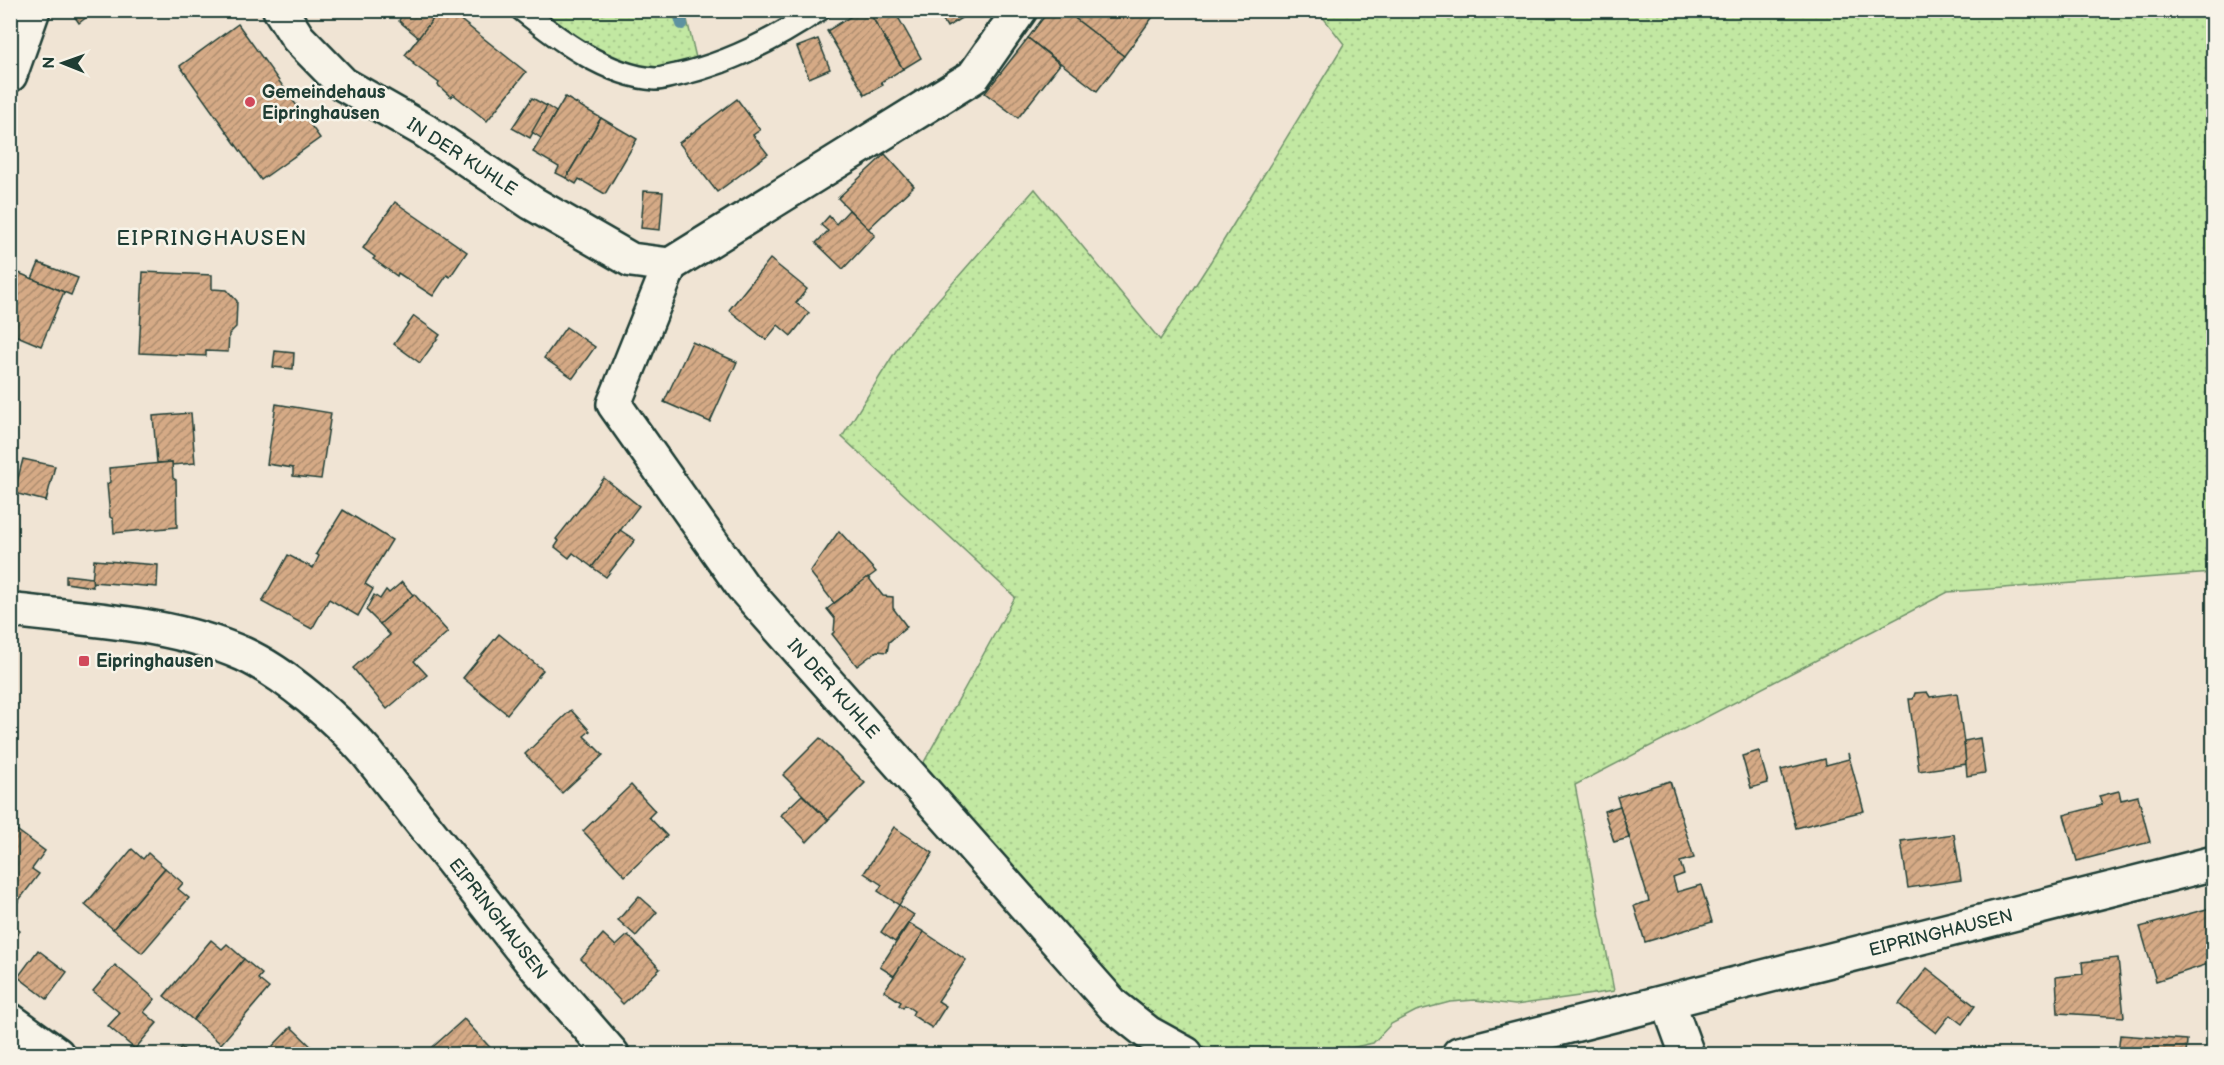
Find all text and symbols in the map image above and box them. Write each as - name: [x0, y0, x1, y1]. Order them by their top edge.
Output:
- north arrow: [33, 33, 93, 93]
- text: N: [40, 57, 59, 69]
- place label: Gemeindehaus Eipringhausen: [262, 82, 386, 124]
- marker: Gemeindehaus Eipringhausen: [243, 95, 257, 109]
- street label: IN DER KUHLE: [403, 114, 521, 200]
- district label: EIPRINGHAUSEN: [116, 226, 308, 251]
- street label: IN DER KUHLE: [783, 635, 883, 743]
- place label: Eipringhausen: [96, 651, 214, 672]
- marker: Eipringhausen: [77, 654, 91, 668]
- street label: EIPRINGHAUSEN: [444, 854, 552, 984]
- street label: EIPRINGHAUSEN: [1867, 905, 2015, 961]

